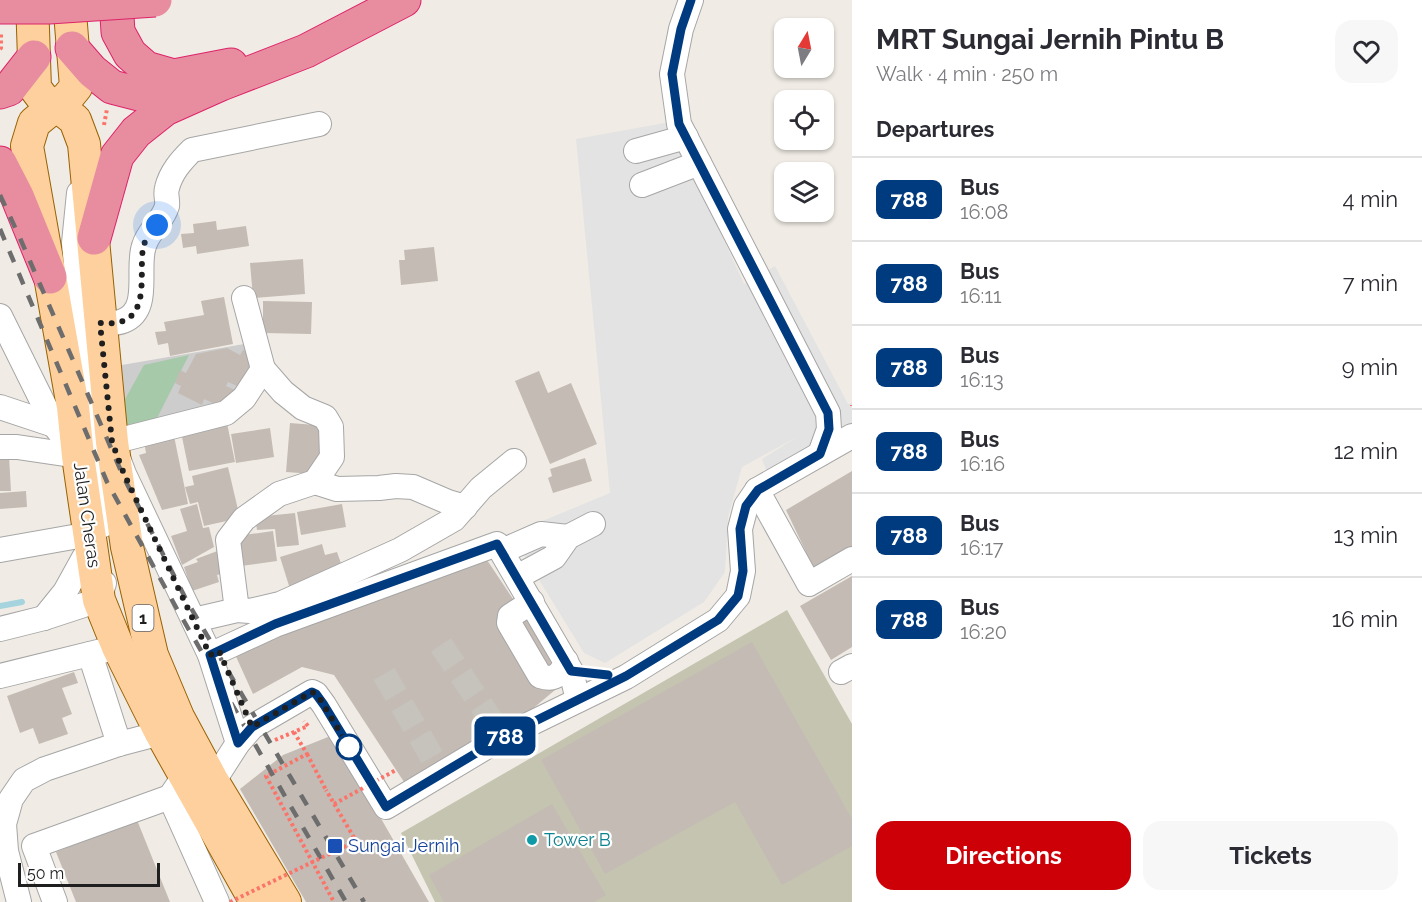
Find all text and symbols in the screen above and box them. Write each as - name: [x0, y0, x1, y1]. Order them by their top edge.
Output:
- north arrow: [774, 18, 834, 78]
- map controls: [774, 18, 834, 222]
- button: heart: [1335, 20, 1398, 83]
- text: MRT Sungai Jernih Pintu B: [876, 23, 1224, 56]
- text: Walk · 4 min · 250 m: [876, 62, 1058, 86]
- button: locate: [774, 90, 834, 150]
- text: Departures: [876, 116, 994, 142]
- button: layers: [774, 162, 834, 222]
- text: Bus: [960, 174, 999, 200]
- text: 4 min: [1343, 186, 1398, 212]
- text: 788: [890, 187, 928, 212]
- text: 16:08: [960, 200, 1008, 224]
- your location: [142, 210, 172, 240]
- text: Bus: [960, 258, 999, 284]
- text: 7 min: [1343, 270, 1398, 296]
- text: 788: [890, 271, 928, 296]
- text: 16:11: [960, 284, 1002, 308]
- text: Bus: [960, 342, 999, 368]
- text: 9 min: [1342, 354, 1398, 380]
- text: 788: [890, 355, 928, 380]
- text: 16:13: [960, 368, 1004, 392]
- text: Bus: [960, 426, 999, 452]
- text: 12 min: [1334, 438, 1398, 464]
- text: 788: [890, 439, 928, 464]
- text: 16:16: [960, 452, 1005, 476]
- street label: Jalan Cheras: [70, 461, 105, 569]
- text: Bus: [960, 510, 999, 536]
- text: 13 min: [1333, 522, 1398, 548]
- text: 788: [890, 523, 928, 548]
- text: 16:17: [960, 536, 1004, 560]
- text: Bus: [960, 594, 999, 620]
- road number: 1: [132, 605, 154, 631]
- text: 16 min: [1332, 606, 1398, 632]
- text: 788: [890, 607, 928, 632]
- text: 16:20: [960, 620, 1007, 644]
- line badge: 788: [470, 716, 540, 756]
- text: 788: [486, 724, 524, 749]
- unlabelled marker: [336, 734, 362, 760]
- button: Directions: [876, 821, 1131, 890]
- button: Tickets: [1143, 821, 1398, 890]
- place label: Tower B: [544, 829, 611, 850]
- marker: Tower B: [525, 833, 539, 847]
- place label: Sungai Jernih: [348, 835, 459, 856]
- marker: Sungai Jernih: [326, 837, 344, 855]
- scale bar: [18, 860, 160, 888]
- text: 50 m: [27, 864, 64, 883]

